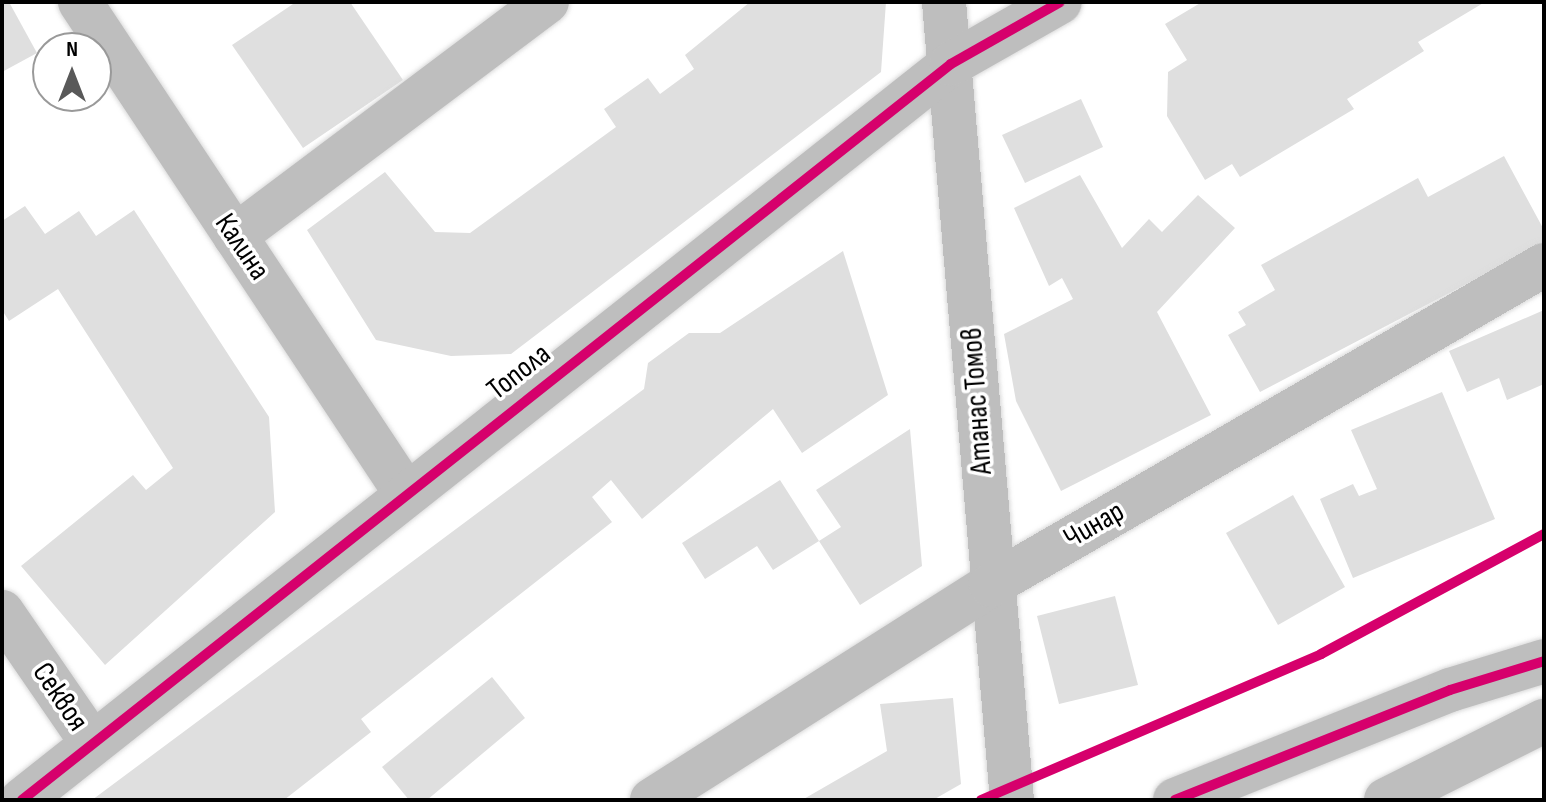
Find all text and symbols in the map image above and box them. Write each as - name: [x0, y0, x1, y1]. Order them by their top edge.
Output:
- north arrow: [32, 32, 112, 112]
- text: N: [66, 36, 78, 63]
- street label: Калина: [207, 207, 277, 287]
- street label: Атанас Томов: [954, 326, 1000, 476]
- street label: Топола: [480, 336, 558, 408]
- street label: Чинар: [1057, 494, 1131, 556]
- street label: Секвоя: [24, 656, 96, 738]

